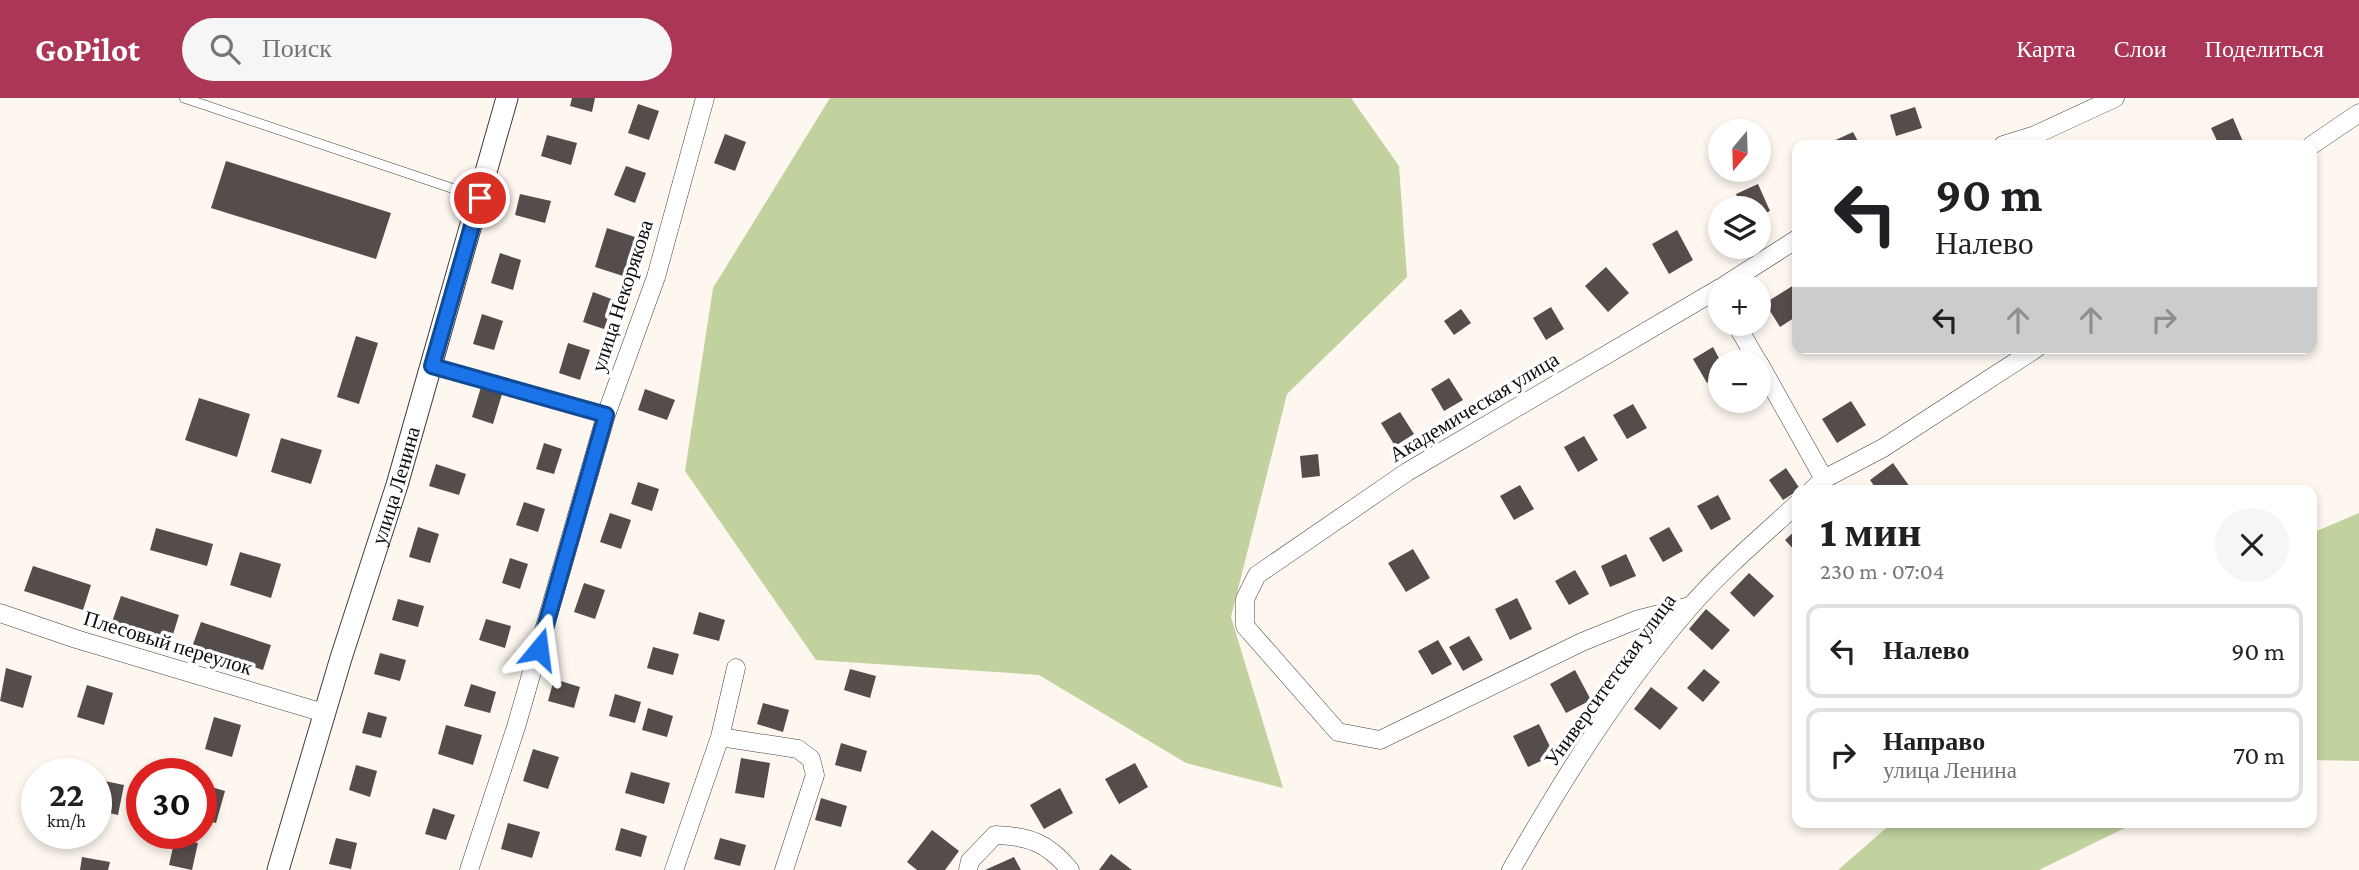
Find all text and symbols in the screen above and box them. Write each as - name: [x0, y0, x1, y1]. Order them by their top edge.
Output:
- search box: [182, 18, 672, 81]
- icon: search: [206, 30, 244, 68]
- text: GoPilot: [35, 31, 140, 68]
- text: Поиск: [262, 34, 332, 63]
- text: Карта: [2016, 35, 2076, 62]
- text: Слои: [2114, 35, 2167, 62]
- text: Поделиться: [2205, 35, 2324, 62]
- north arrow: [1708, 119, 1771, 182]
- map controls: [1708, 119, 1771, 413]
- text: 90 m: [1935, 167, 2042, 222]
- pin: [450, 168, 510, 228]
- icon: left: [1820, 168, 1911, 259]
- icon: arrive: [461, 179, 499, 217]
- button: layers: [1708, 196, 1771, 259]
- street label: улица Некорякова: [586, 216, 658, 375]
- text: Налево: [1935, 225, 2034, 261]
- button: +: [1708, 273, 1771, 336]
- icon: left: [1926, 301, 1964, 339]
- icon: ahead: [1999, 301, 2037, 339]
- icon: ahead: [2072, 301, 2110, 339]
- icon: right: [2145, 301, 2183, 339]
- street label: Академическая улица: [1385, 347, 1564, 467]
- button: −: [1708, 350, 1771, 413]
- street label: улица Ленина: [366, 423, 425, 548]
- text: 1 мин: [1820, 508, 1922, 555]
- button: close: [2215, 508, 2289, 582]
- text: 230 m · 07:04: [1820, 558, 1945, 584]
- street label: Университетская улица: [1539, 588, 1681, 771]
- street label: Плесовый переулок: [81, 606, 256, 680]
- position arrow: [502, 612, 576, 686]
- icon: left: [1824, 632, 1862, 670]
- text: Налево: [1883, 636, 1969, 665]
- text: 90 m: [2231, 637, 2285, 666]
- text: Направо: [1883, 727, 1985, 756]
- icon: right: [1824, 736, 1862, 774]
- text: 70 m: [2233, 741, 2285, 770]
- text: улица Ленина: [1883, 757, 2017, 783]
- speed limit sign: 30: [126, 758, 217, 849]
- text: 22: [49, 775, 84, 814]
- text: km/h: [47, 811, 86, 831]

